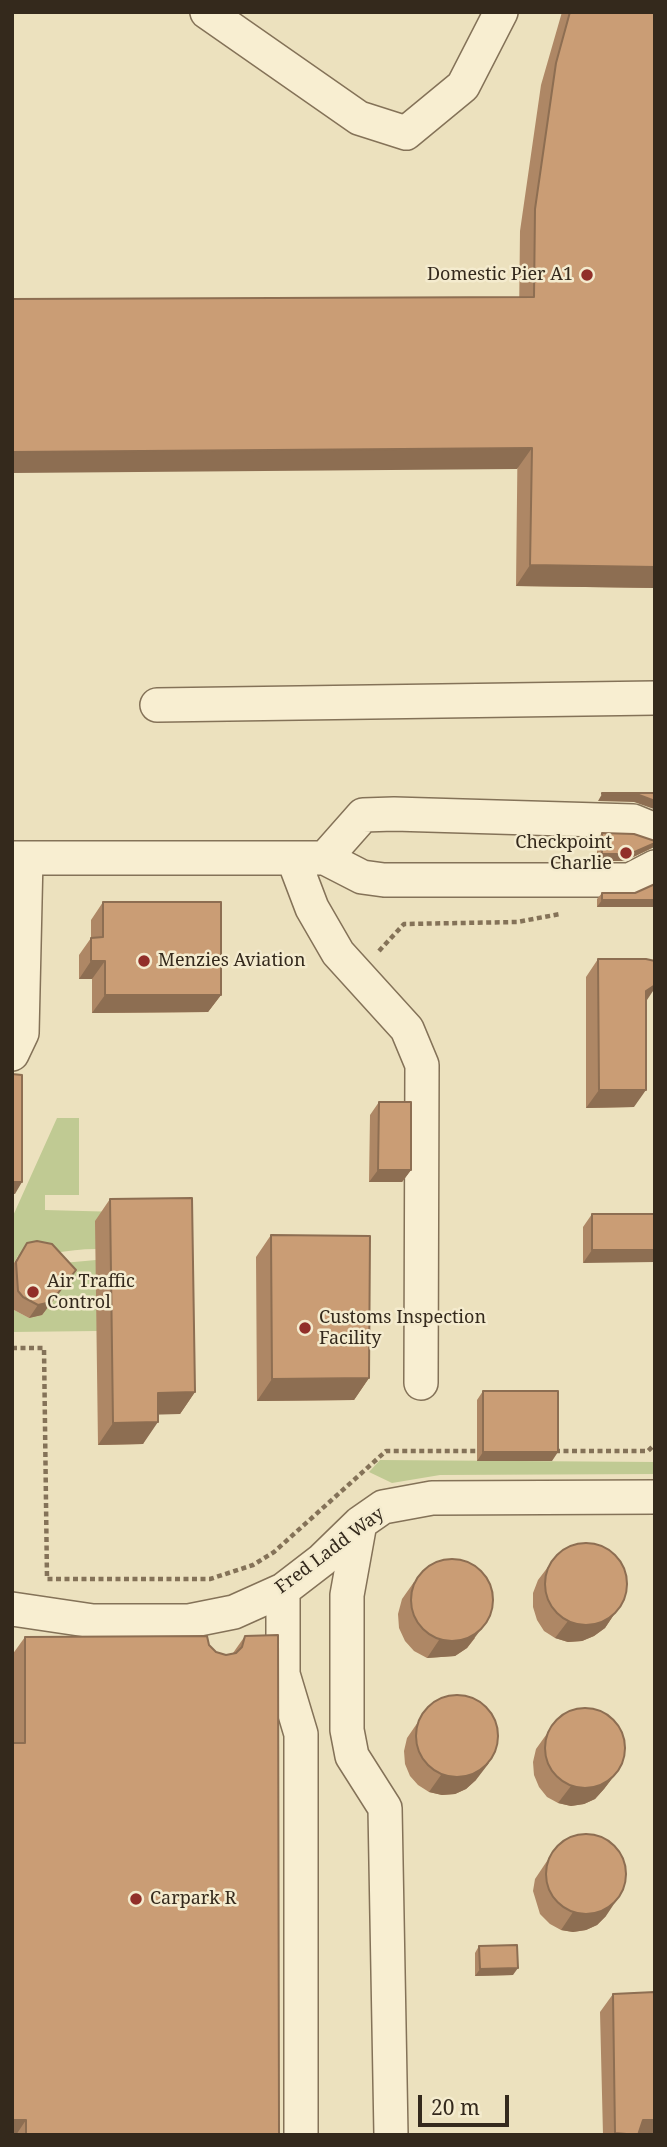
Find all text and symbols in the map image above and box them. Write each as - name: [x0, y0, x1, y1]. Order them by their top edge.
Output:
- place label: Domestic Pier A1: [427, 264, 573, 286]
- marker: Domestic Pier A1: [579, 267, 595, 283]
- place label: Checkpoint Charlie: [515, 832, 612, 874]
- marker: Checkpoint Charlie: [618, 845, 634, 861]
- place label: Menzies Aviation: [158, 950, 306, 972]
- marker: Menzies Aviation: [136, 953, 152, 969]
- place label: Air Traffic Control: [47, 1271, 135, 1314]
- marker: Air Traffic Control: [25, 1284, 41, 1300]
- place label: Customs Inspection Facility: [319, 1307, 486, 1350]
- marker: Customs Inspection Facility: [297, 1320, 313, 1336]
- street label: Fred Ladd Way: [272, 1503, 388, 1599]
- place label: Carpark R: [150, 1888, 236, 1910]
- marker: Carpark R: [128, 1891, 144, 1907]
- scale bar: [422, 2080, 513, 2124]
- text: 20 m: [431, 2093, 480, 2121]

